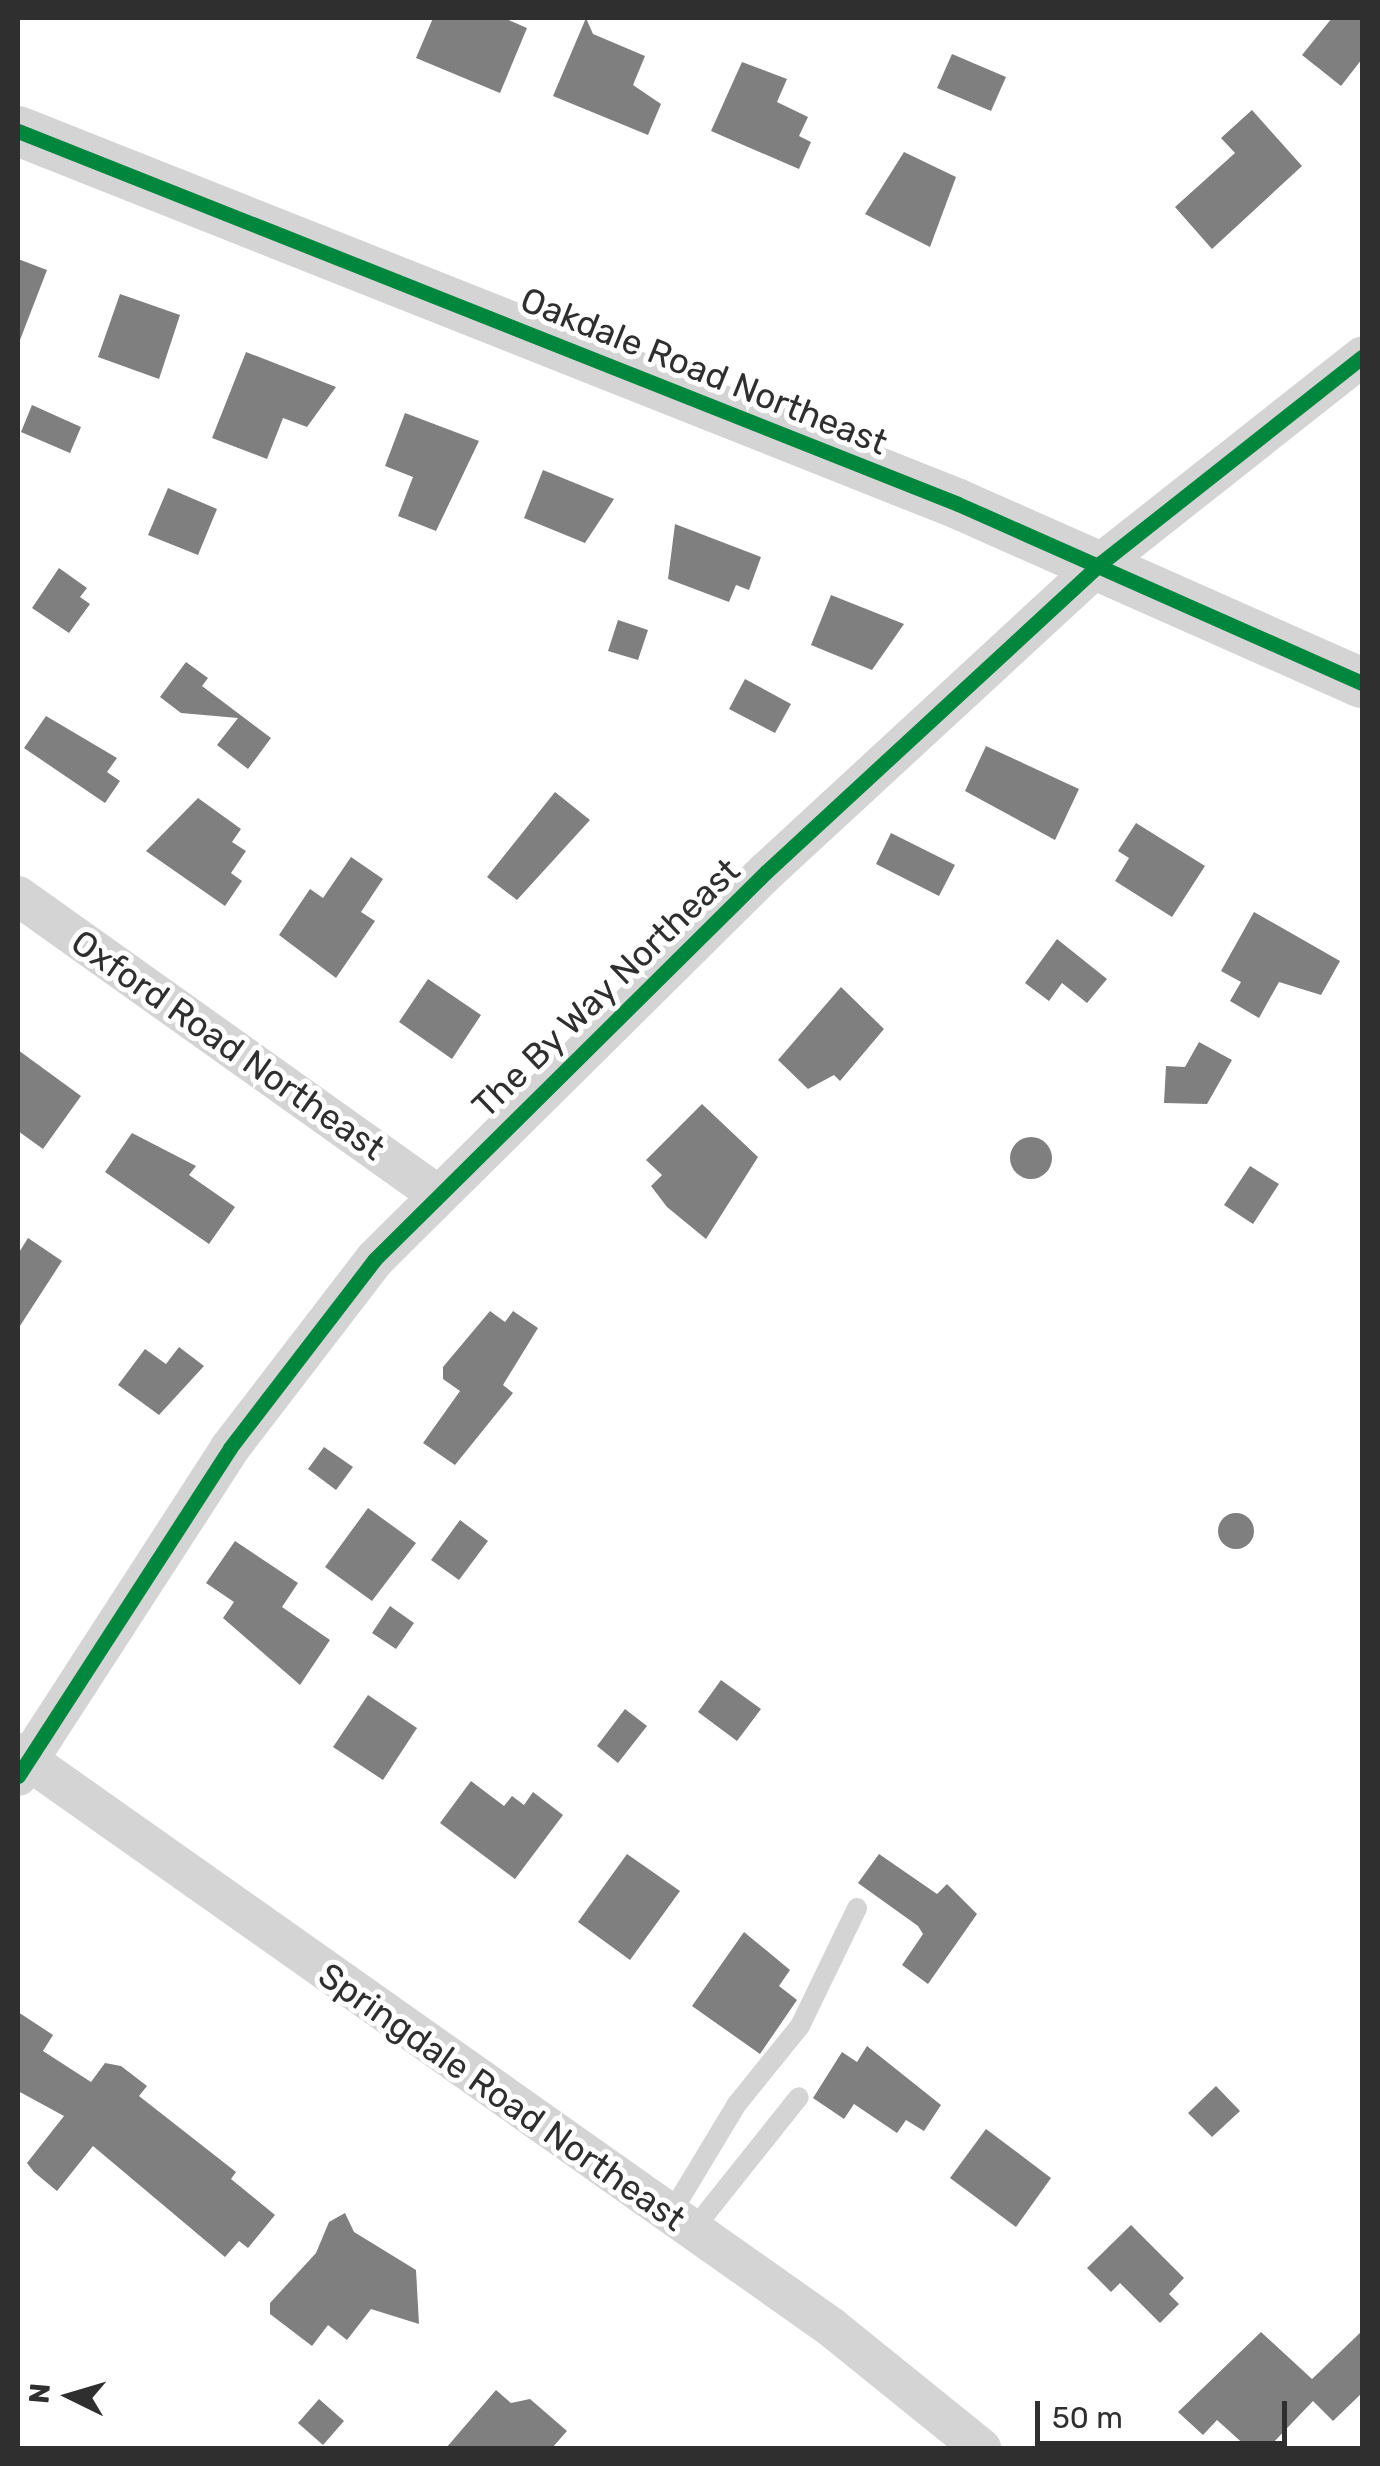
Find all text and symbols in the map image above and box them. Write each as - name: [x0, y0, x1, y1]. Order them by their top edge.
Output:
- street label: Oakdale Road Northeast: [515, 278, 893, 464]
- street label: The By Way Northeast: [463, 849, 749, 1127]
- street label: Oxford Road Northeast: [63, 921, 393, 1169]
- street label: Springdale Road Northeast: [311, 1954, 693, 2240]
- north arrow: [20, 2346, 120, 2446]
- scale bar: [1040, 2381, 1292, 2443]
- text: N: [22, 2382, 57, 2405]
- text: 50 m: [1052, 2400, 1123, 2436]

